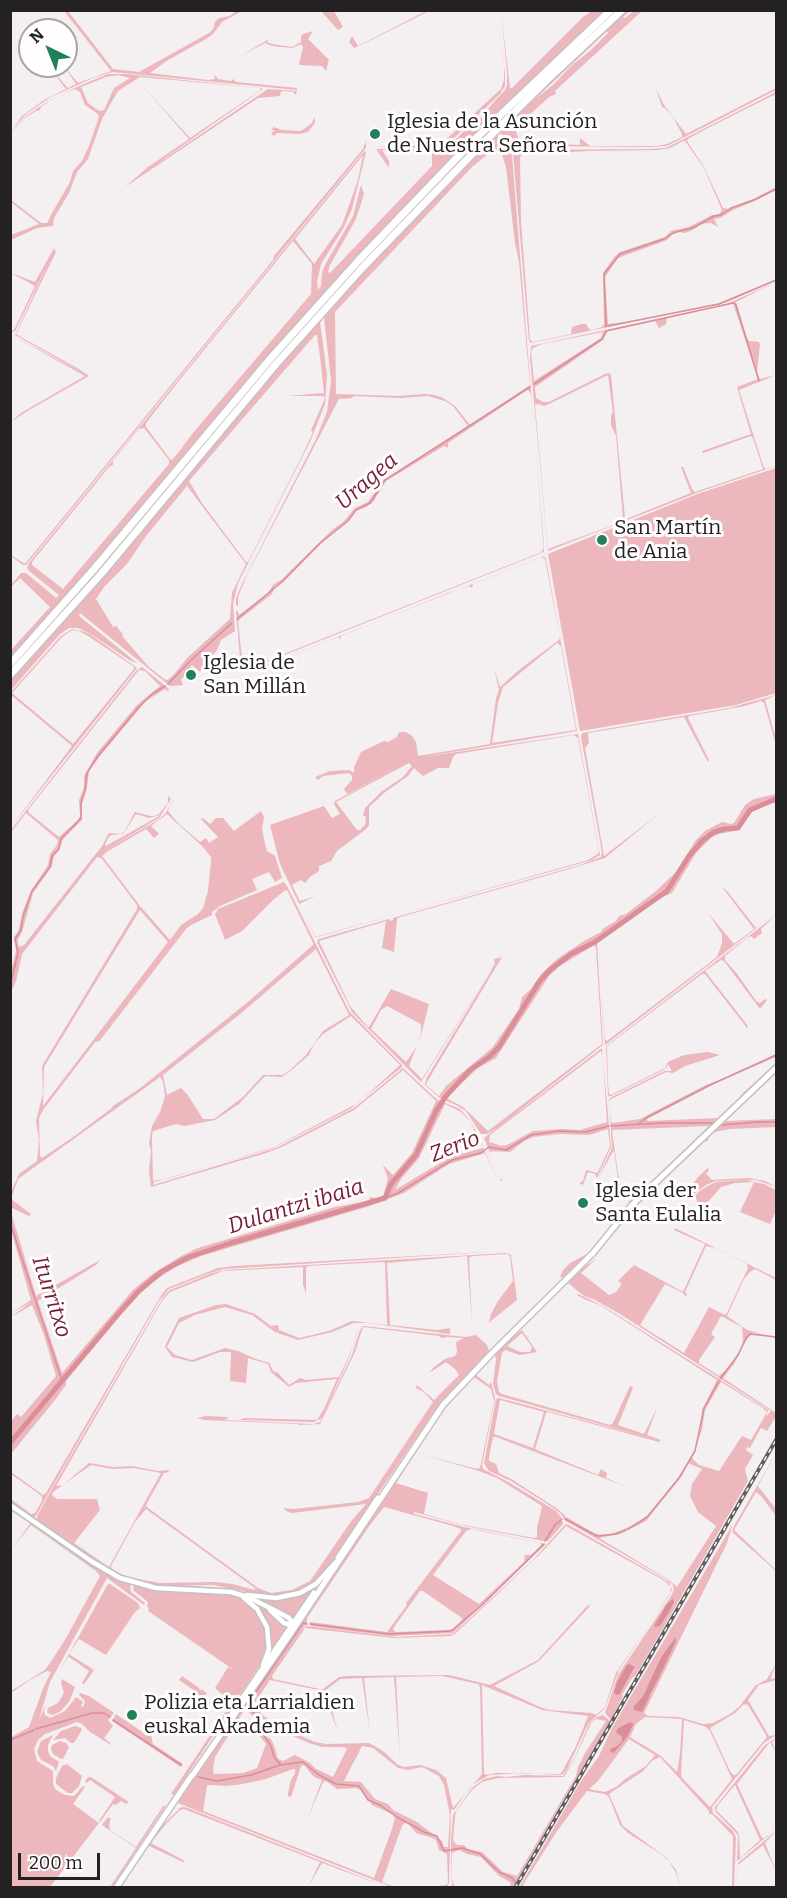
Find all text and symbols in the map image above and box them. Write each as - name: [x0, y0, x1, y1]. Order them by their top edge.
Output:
- north arrow: [18, 18, 78, 78]
- text: N: [26, 25, 48, 47]
- place label: Iglesia de la Asunción de Nuestra Señora: [387, 109, 597, 159]
- marker: Iglesia de la Asunción de Nuestra Señora: [368, 127, 382, 141]
- water label: Uragea: [330, 448, 404, 516]
- place label: San Martín de Ania: [614, 515, 721, 565]
- marker: San Martín de Ania: [595, 533, 609, 547]
- place label: Iglesia de San Millán: [203, 650, 306, 700]
- marker: Iglesia de San Millán: [184, 668, 198, 682]
- water label: Zerio: [426, 1125, 484, 1169]
- water label: Dulantzi ibaia: [225, 1174, 367, 1240]
- place label: Iglesia der Santa Eulalia: [595, 1178, 721, 1228]
- marker: Iglesia der Santa Eulalia: [576, 1196, 590, 1210]
- water label: Iturritxo: [25, 1253, 77, 1341]
- place label: Polizia eta Larrialdien euskal Akademia: [144, 1690, 355, 1740]
- marker: Polizia eta Larrialdien euskal Akademia: [125, 1708, 139, 1722]
- scale bar: [21, 1841, 104, 1879]
- text: 200 m: [29, 1852, 83, 1874]

